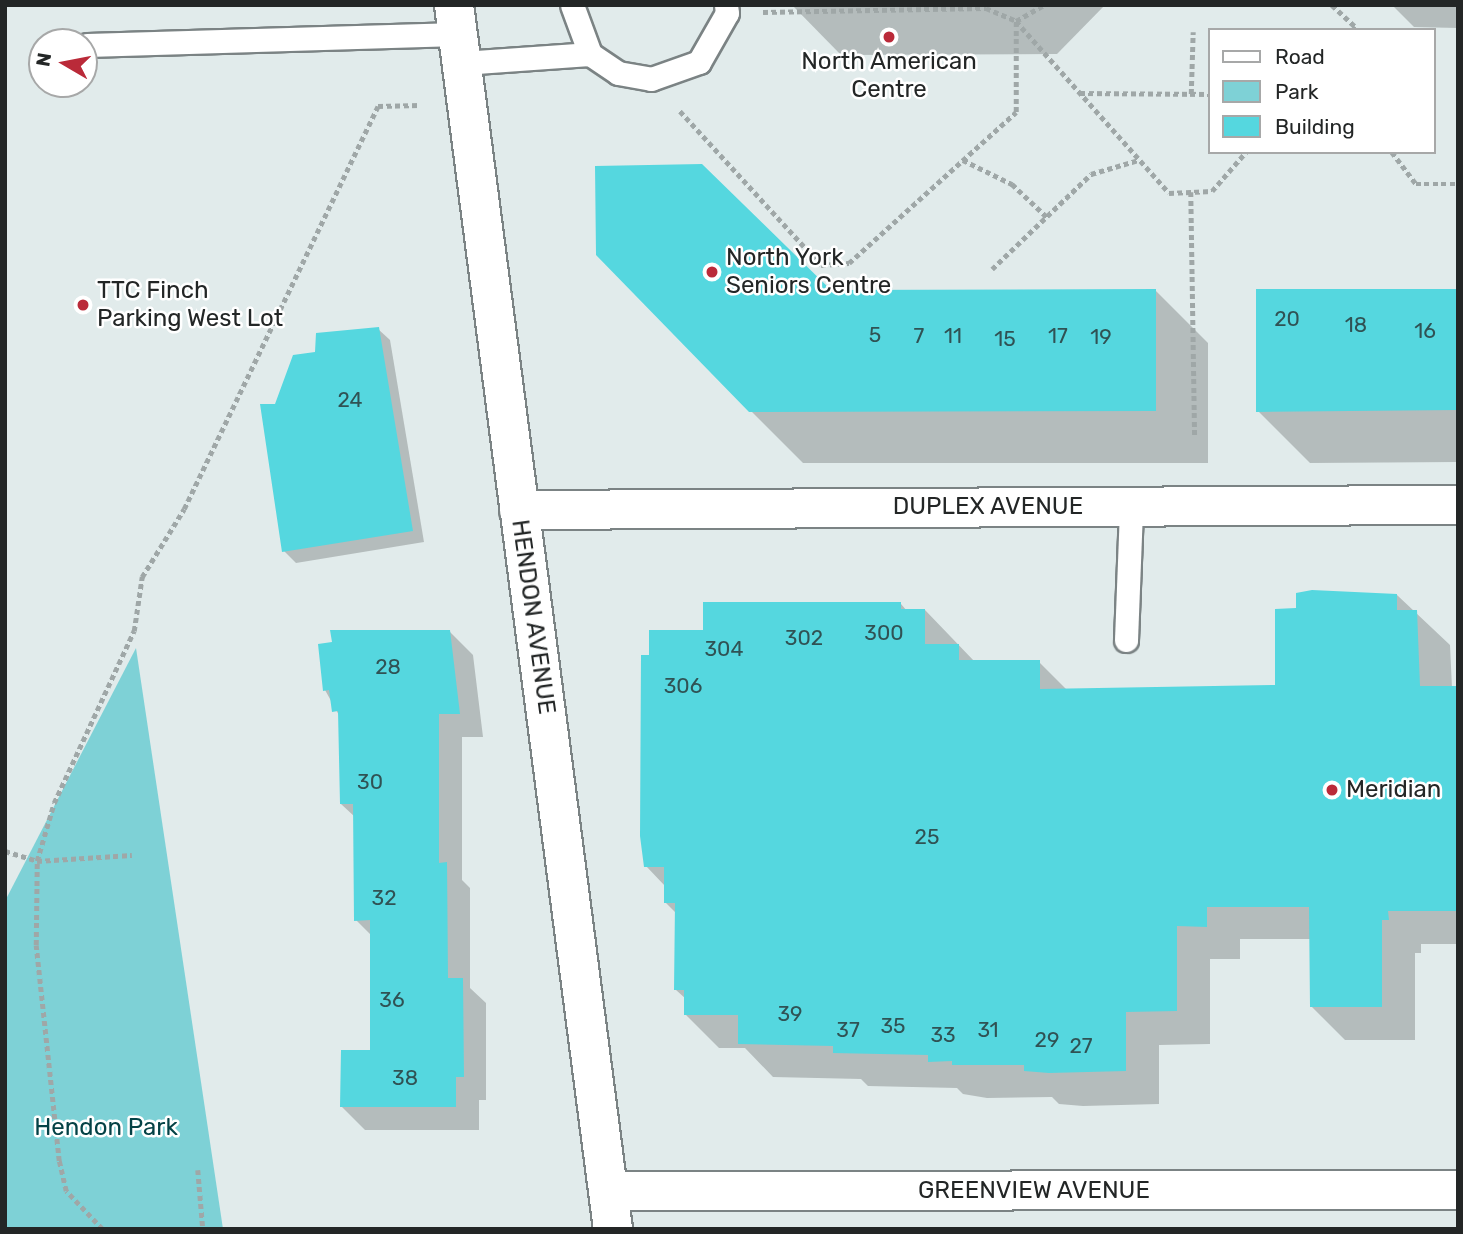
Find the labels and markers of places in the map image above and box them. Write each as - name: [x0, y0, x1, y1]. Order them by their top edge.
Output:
- marker: North American Centre: [881, 29, 897, 45]
- place label: North American Centre: [801, 48, 977, 104]
- place label: North York Seniors Centre: [726, 244, 891, 300]
- marker: North York Seniors Centre: [704, 264, 720, 280]
- place label: TTC Finch Parking West Lot: [97, 277, 283, 333]
- marker: TTC Finch Parking West Lot: [75, 297, 91, 313]
- place label: Meridian: [1346, 776, 1441, 804]
- marker: Meridian: [1324, 782, 1340, 798]

